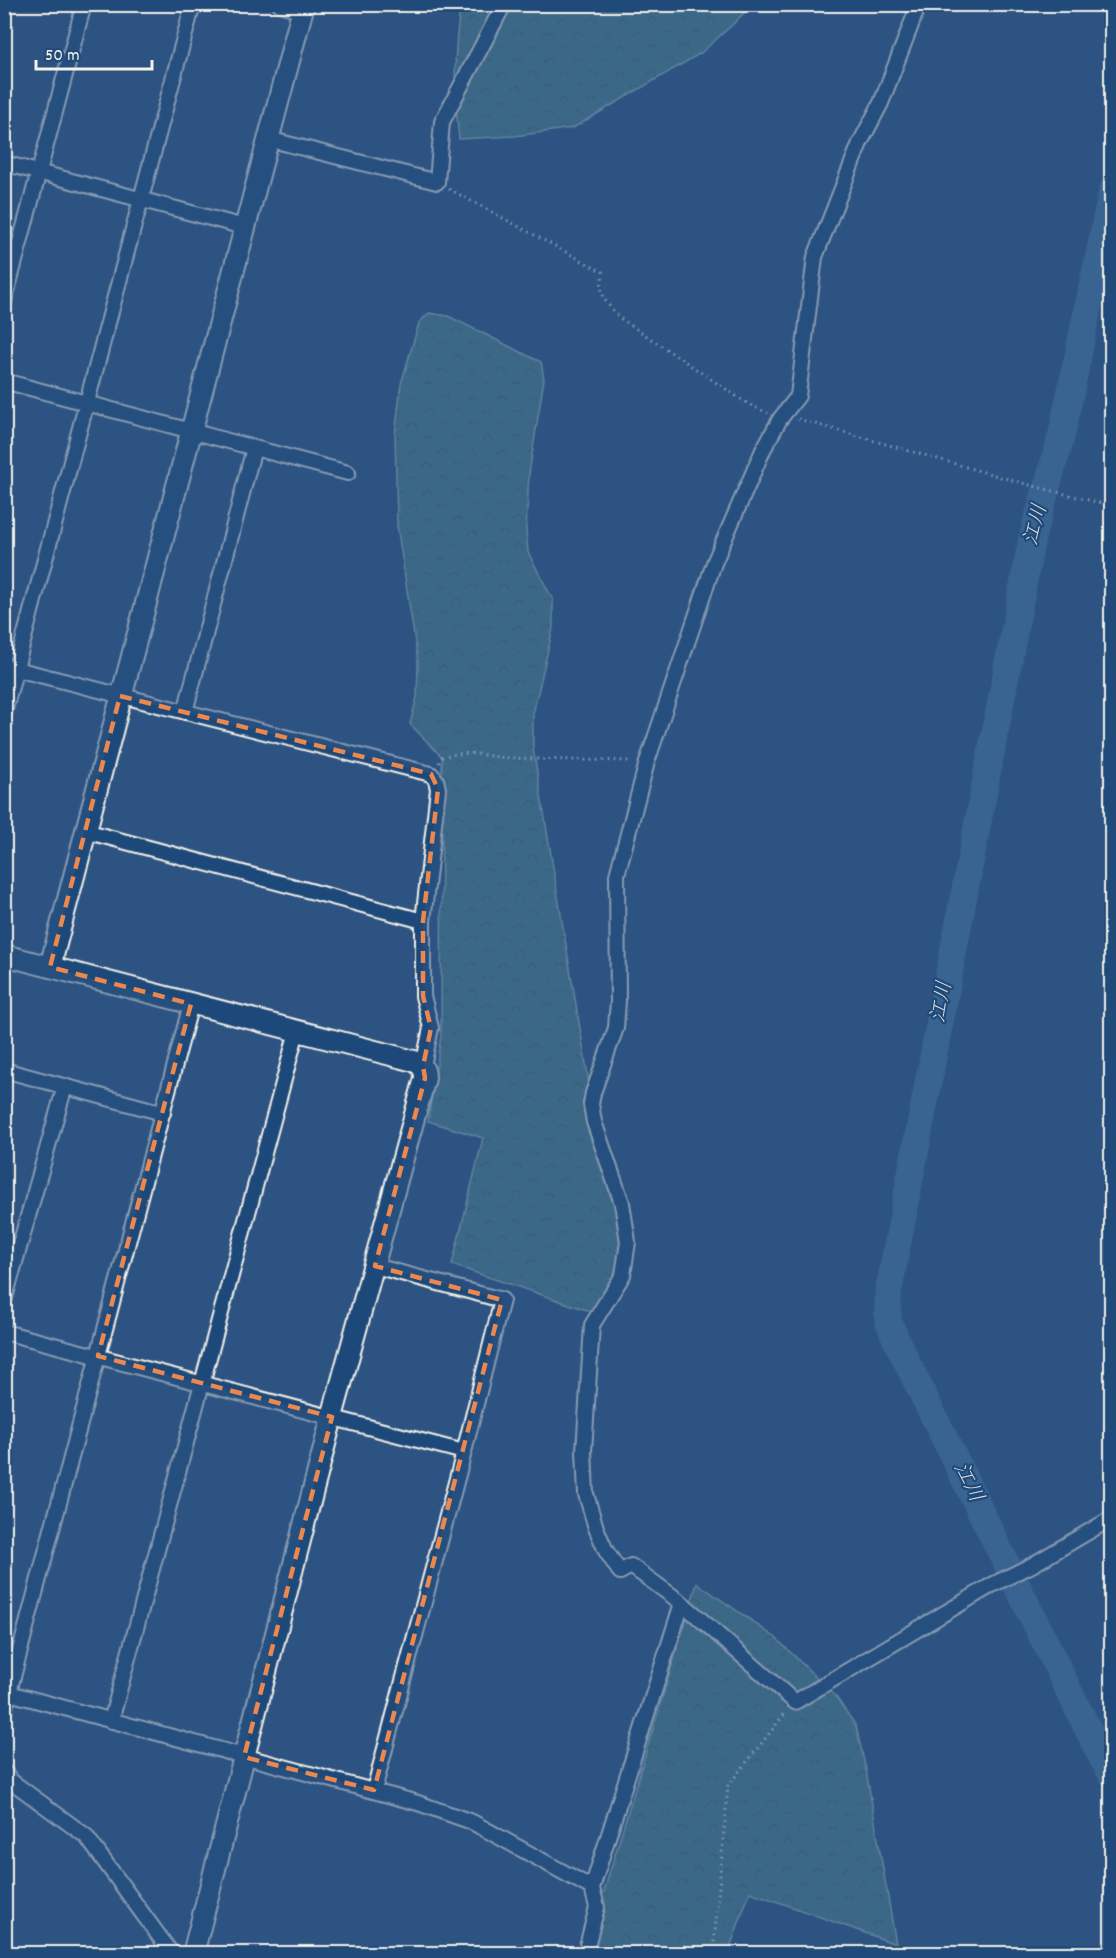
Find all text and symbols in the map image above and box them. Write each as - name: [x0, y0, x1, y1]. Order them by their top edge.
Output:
- scale bar: [36, 33, 152, 71]
- text: 50 m: [45, 44, 80, 69]
- water label: 江川: [1017, 501, 1057, 549]
- water label: 江川: [924, 979, 962, 1025]
- water label: 江川: [944, 1458, 990, 1508]

